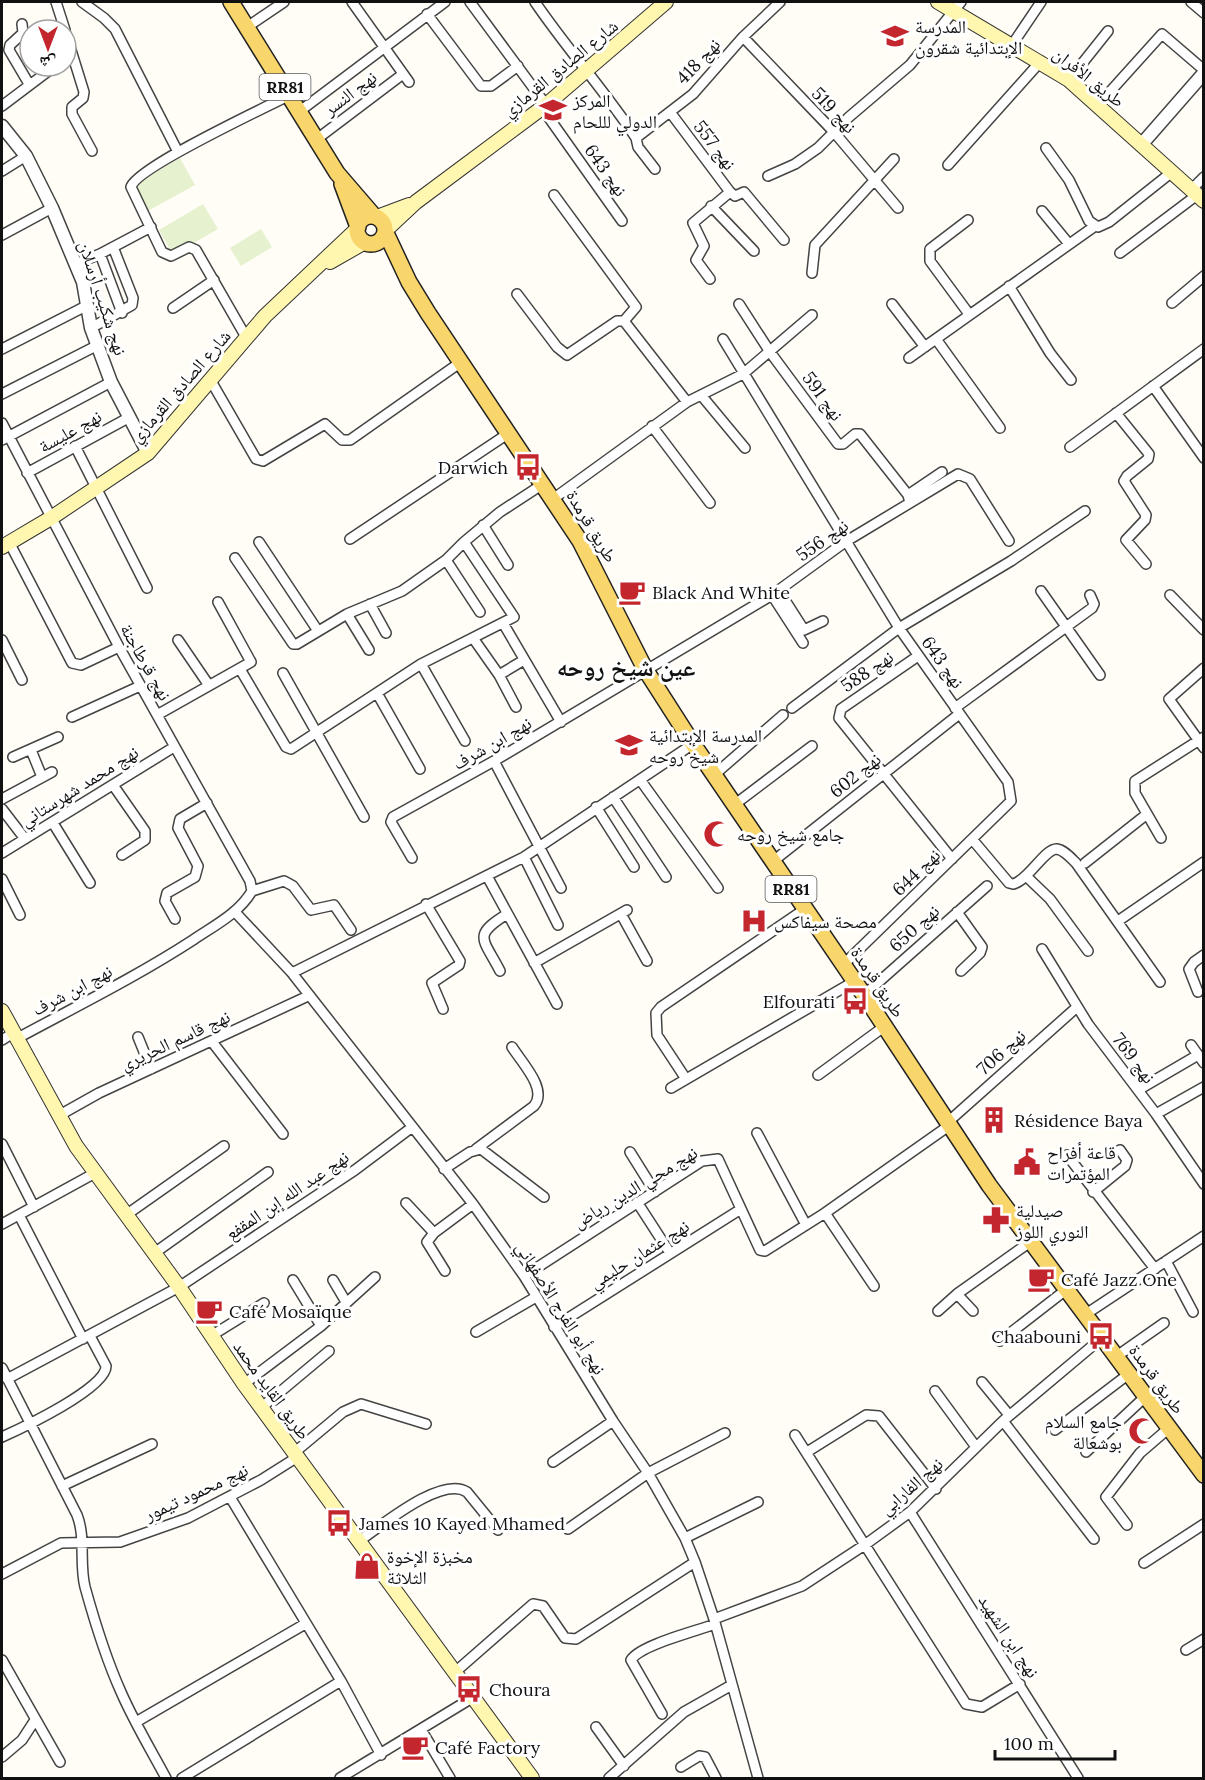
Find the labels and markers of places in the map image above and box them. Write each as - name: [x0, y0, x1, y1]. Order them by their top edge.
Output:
- place label: المدرسة الإبتدائية شقرون: [915, 15, 1022, 59]
- school or university icon: المدرسة الإبتدائية شقرون: [880, 21, 910, 51]
- place label: المركز الدولي لللحام: [572, 89, 657, 136]
- school or university icon: المركز الدولي لللحام: [538, 95, 568, 125]
- bus stop icon: Darwich: [513, 452, 543, 482]
- place label: Darwich: [438, 456, 508, 479]
- cafe icon: Black And White: [617, 577, 647, 607]
- place label: Black And White: [652, 581, 790, 604]
- place label: المدرسة الإبتدائية شيخ روحه: [649, 724, 762, 769]
- school or university icon: المدرسة الإبتدائية شيخ روحه: [614, 730, 644, 760]
- mosque icon: جامع شيخ روحه: [702, 819, 732, 849]
- place label: جامع شيخ روحه: [737, 823, 845, 847]
- hospital icon: مصحة سيفاكس: [739, 906, 769, 936]
- place label: مصحة سيفاكس: [774, 910, 877, 933]
- bus stop icon: Elfourati: [840, 986, 870, 1016]
- place label: Elfourati: [763, 990, 835, 1013]
- building icon: Résidence Baya: [979, 1105, 1009, 1135]
- place label: Résidence Baya: [1014, 1109, 1143, 1132]
- place label: قاعة أفراح المؤتمرات: [1047, 1141, 1116, 1185]
- public building icon: قاعة أفراح المؤتمرات: [1012, 1147, 1042, 1177]
- place label: صيدلية النوري اللوز: [1015, 1199, 1088, 1246]
- pharmacy icon: صيدلية النوري اللوز: [981, 1205, 1011, 1235]
- cafe icon: Café Jazz One: [1026, 1264, 1056, 1294]
- place label: Café Jazz One: [1061, 1268, 1177, 1291]
- cafe icon: Café Mosaïque: [194, 1296, 224, 1326]
- place label: Café Mosaïque: [229, 1300, 352, 1323]
- bus stop icon: Chaabouni: [1086, 1321, 1116, 1351]
- place label: Chaabouni: [991, 1325, 1081, 1348]
- place label: جامع السلام بوشعالة: [1045, 1410, 1122, 1454]
- mosque icon: جامع السلام بوشعالة: [1127, 1416, 1157, 1446]
- bus stop icon: James 10 Kayed Mhamed: [324, 1508, 354, 1538]
- place label: James 10 Kayed Mhamed: [358, 1512, 565, 1535]
- place label: مخبزة الإخوة الثلاثة: [387, 1545, 473, 1589]
- shop icon: مخبزة الإخوة الثلاثة: [352, 1551, 382, 1581]
- bus stop icon: Choura: [454, 1674, 484, 1704]
- place label: Choura: [489, 1678, 551, 1701]
- cafe icon: Café Factory: [400, 1732, 430, 1762]
- place label: Café Factory: [435, 1736, 541, 1759]

